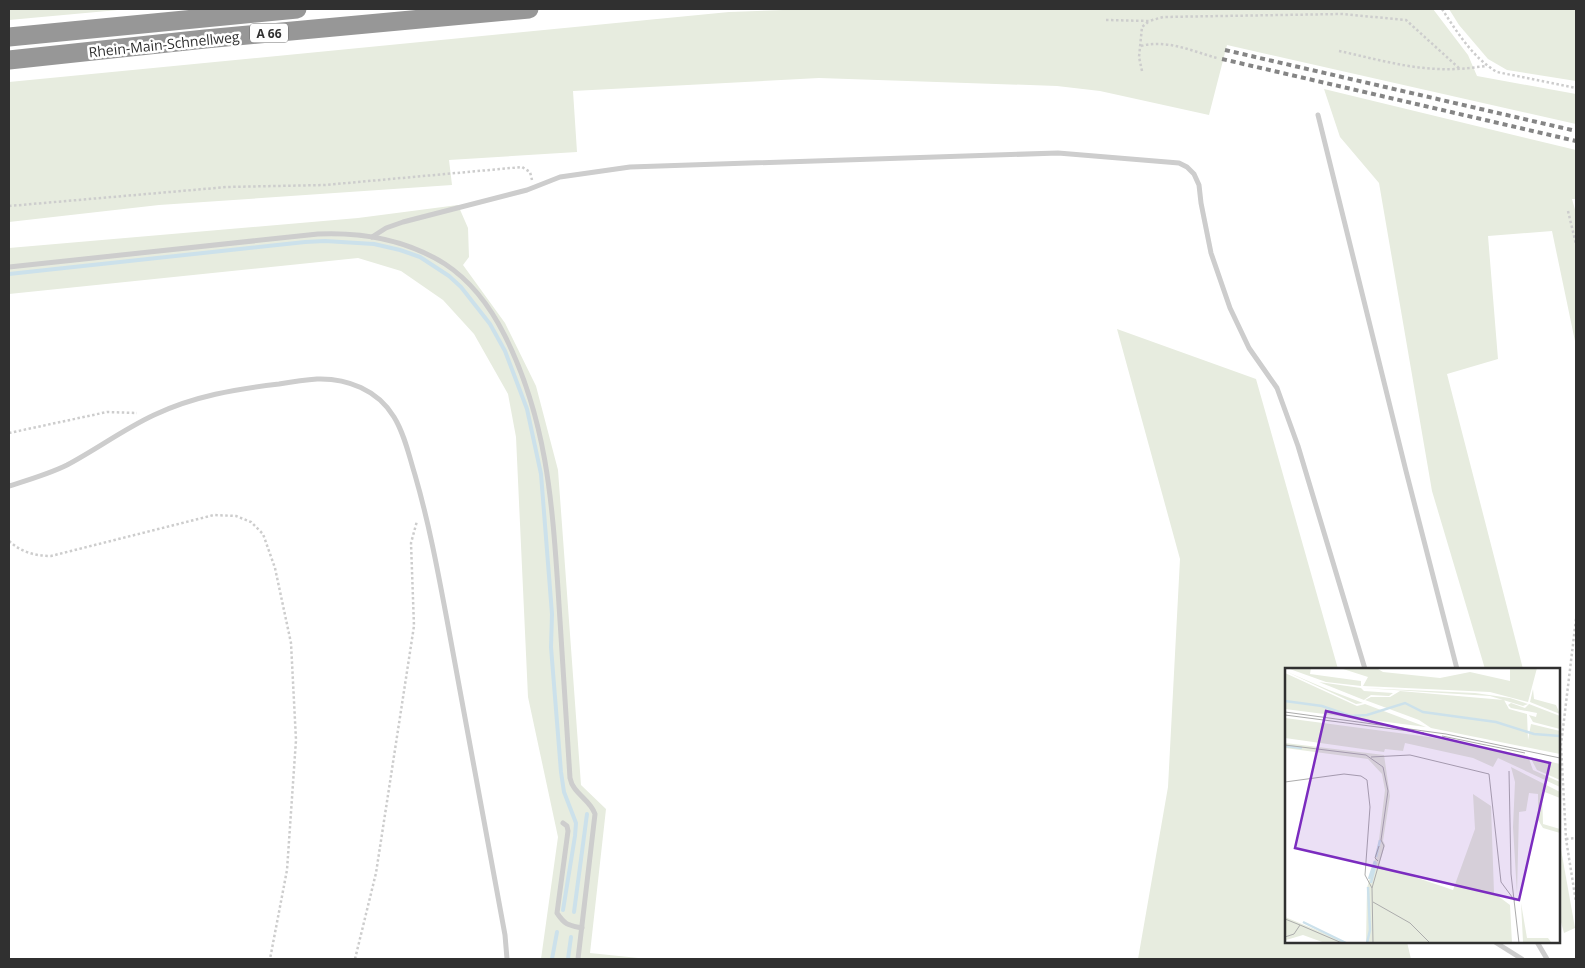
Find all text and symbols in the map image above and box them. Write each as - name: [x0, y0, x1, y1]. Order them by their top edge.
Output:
- road number: A 66: [250, 23, 288, 42]
- street label: Rhein-Main-Schnellweg: [88, 27, 241, 61]
- inset map: [1285, 668, 1560, 943]

